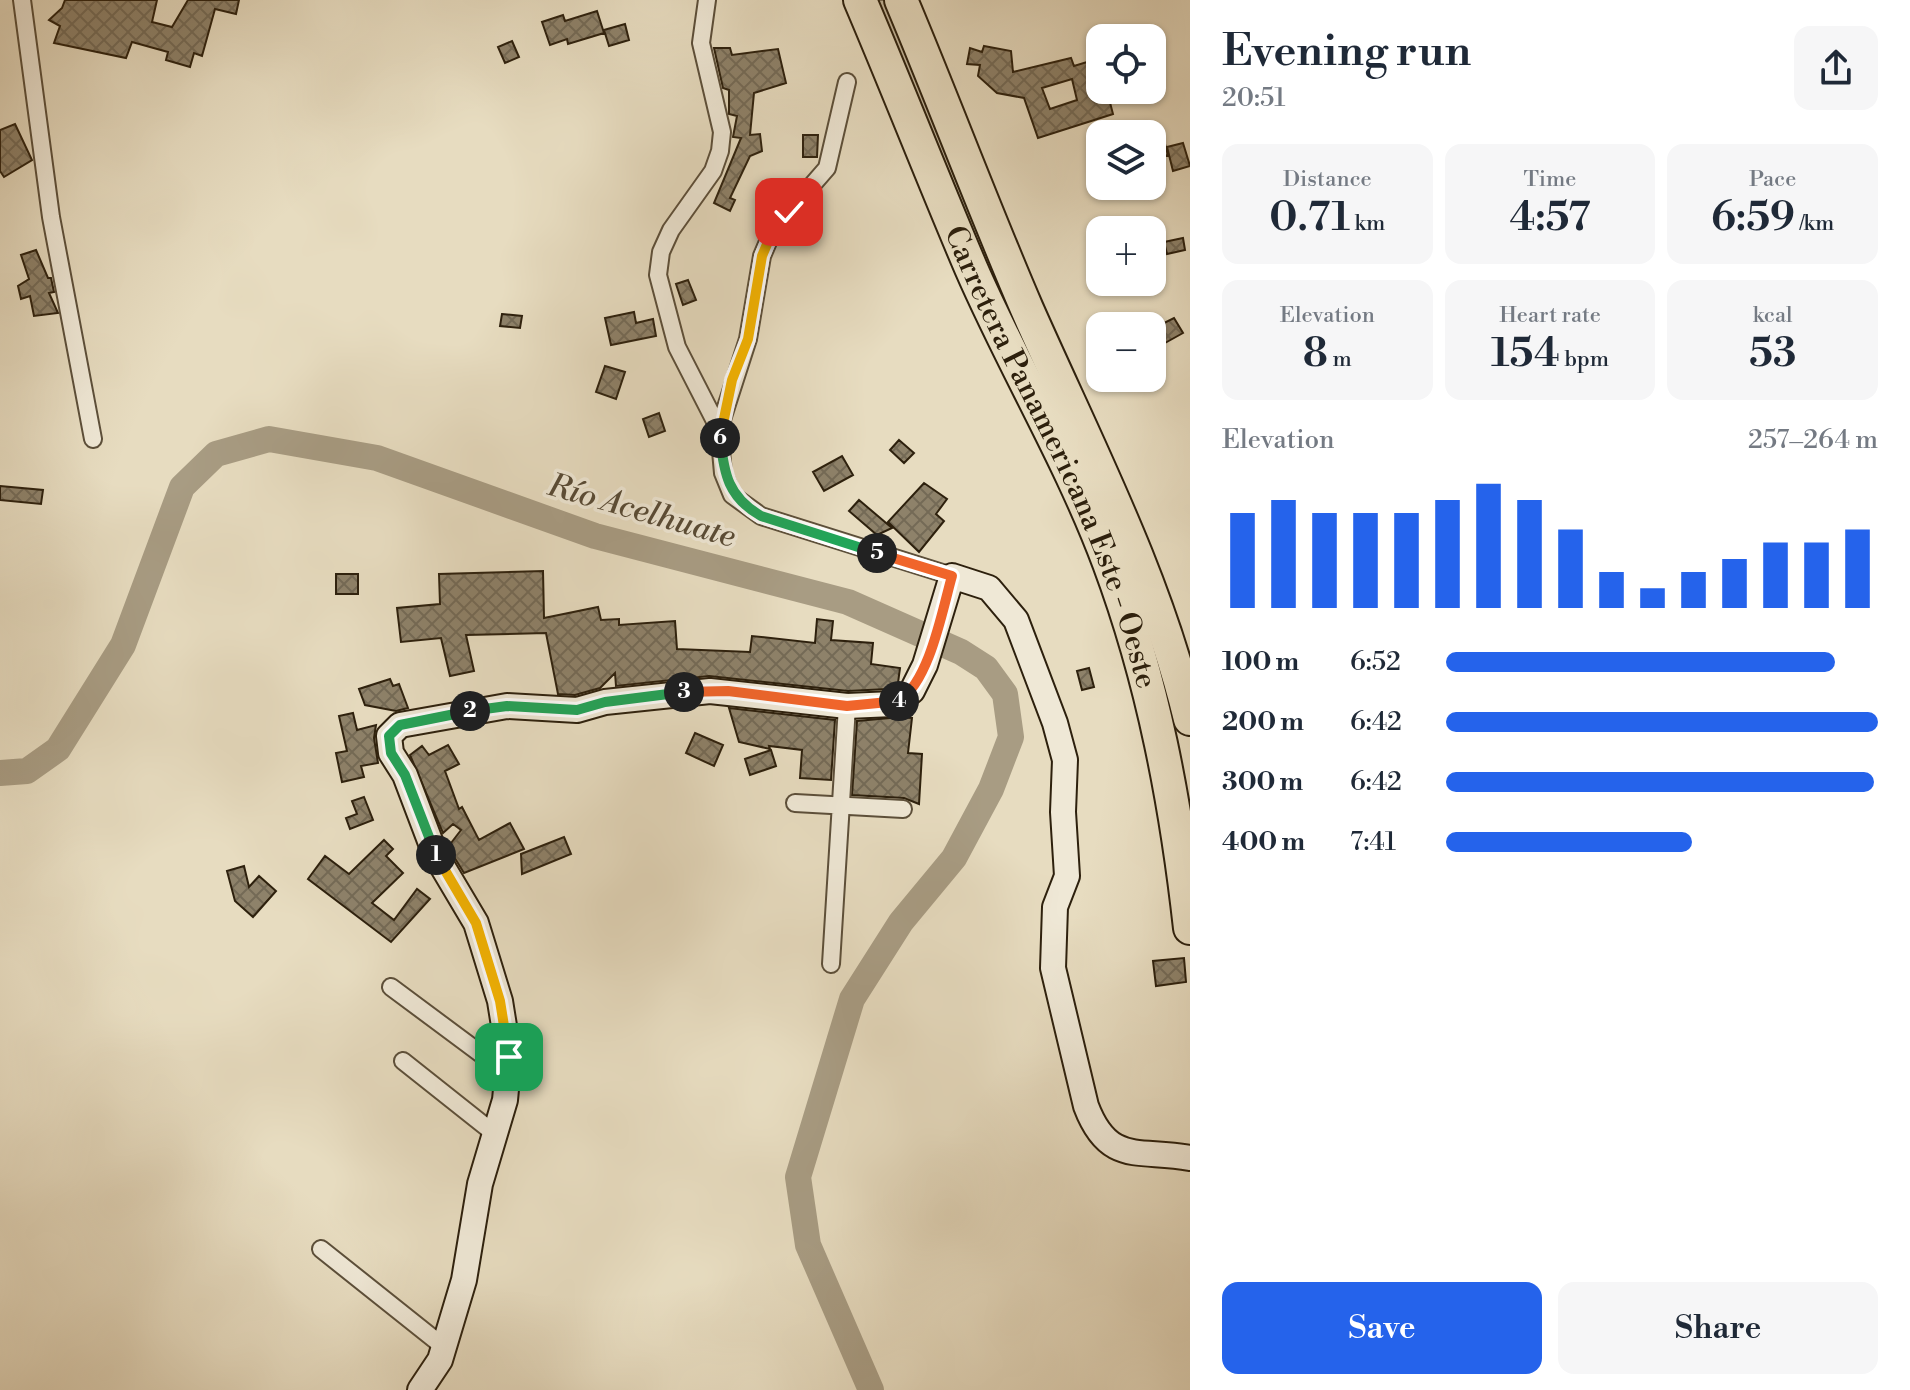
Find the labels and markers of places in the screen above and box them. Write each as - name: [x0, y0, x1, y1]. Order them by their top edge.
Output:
- pin: [755, 178, 823, 246]
- pin: 6: [700, 418, 740, 458]
- pin: 5: [857, 533, 897, 573]
- pin: 3: [664, 672, 704, 712]
- pin: 4: [879, 681, 919, 721]
- pin: 2: [450, 691, 490, 731]
- pin: 1: [416, 835, 456, 875]
- pin: [475, 1023, 543, 1091]

